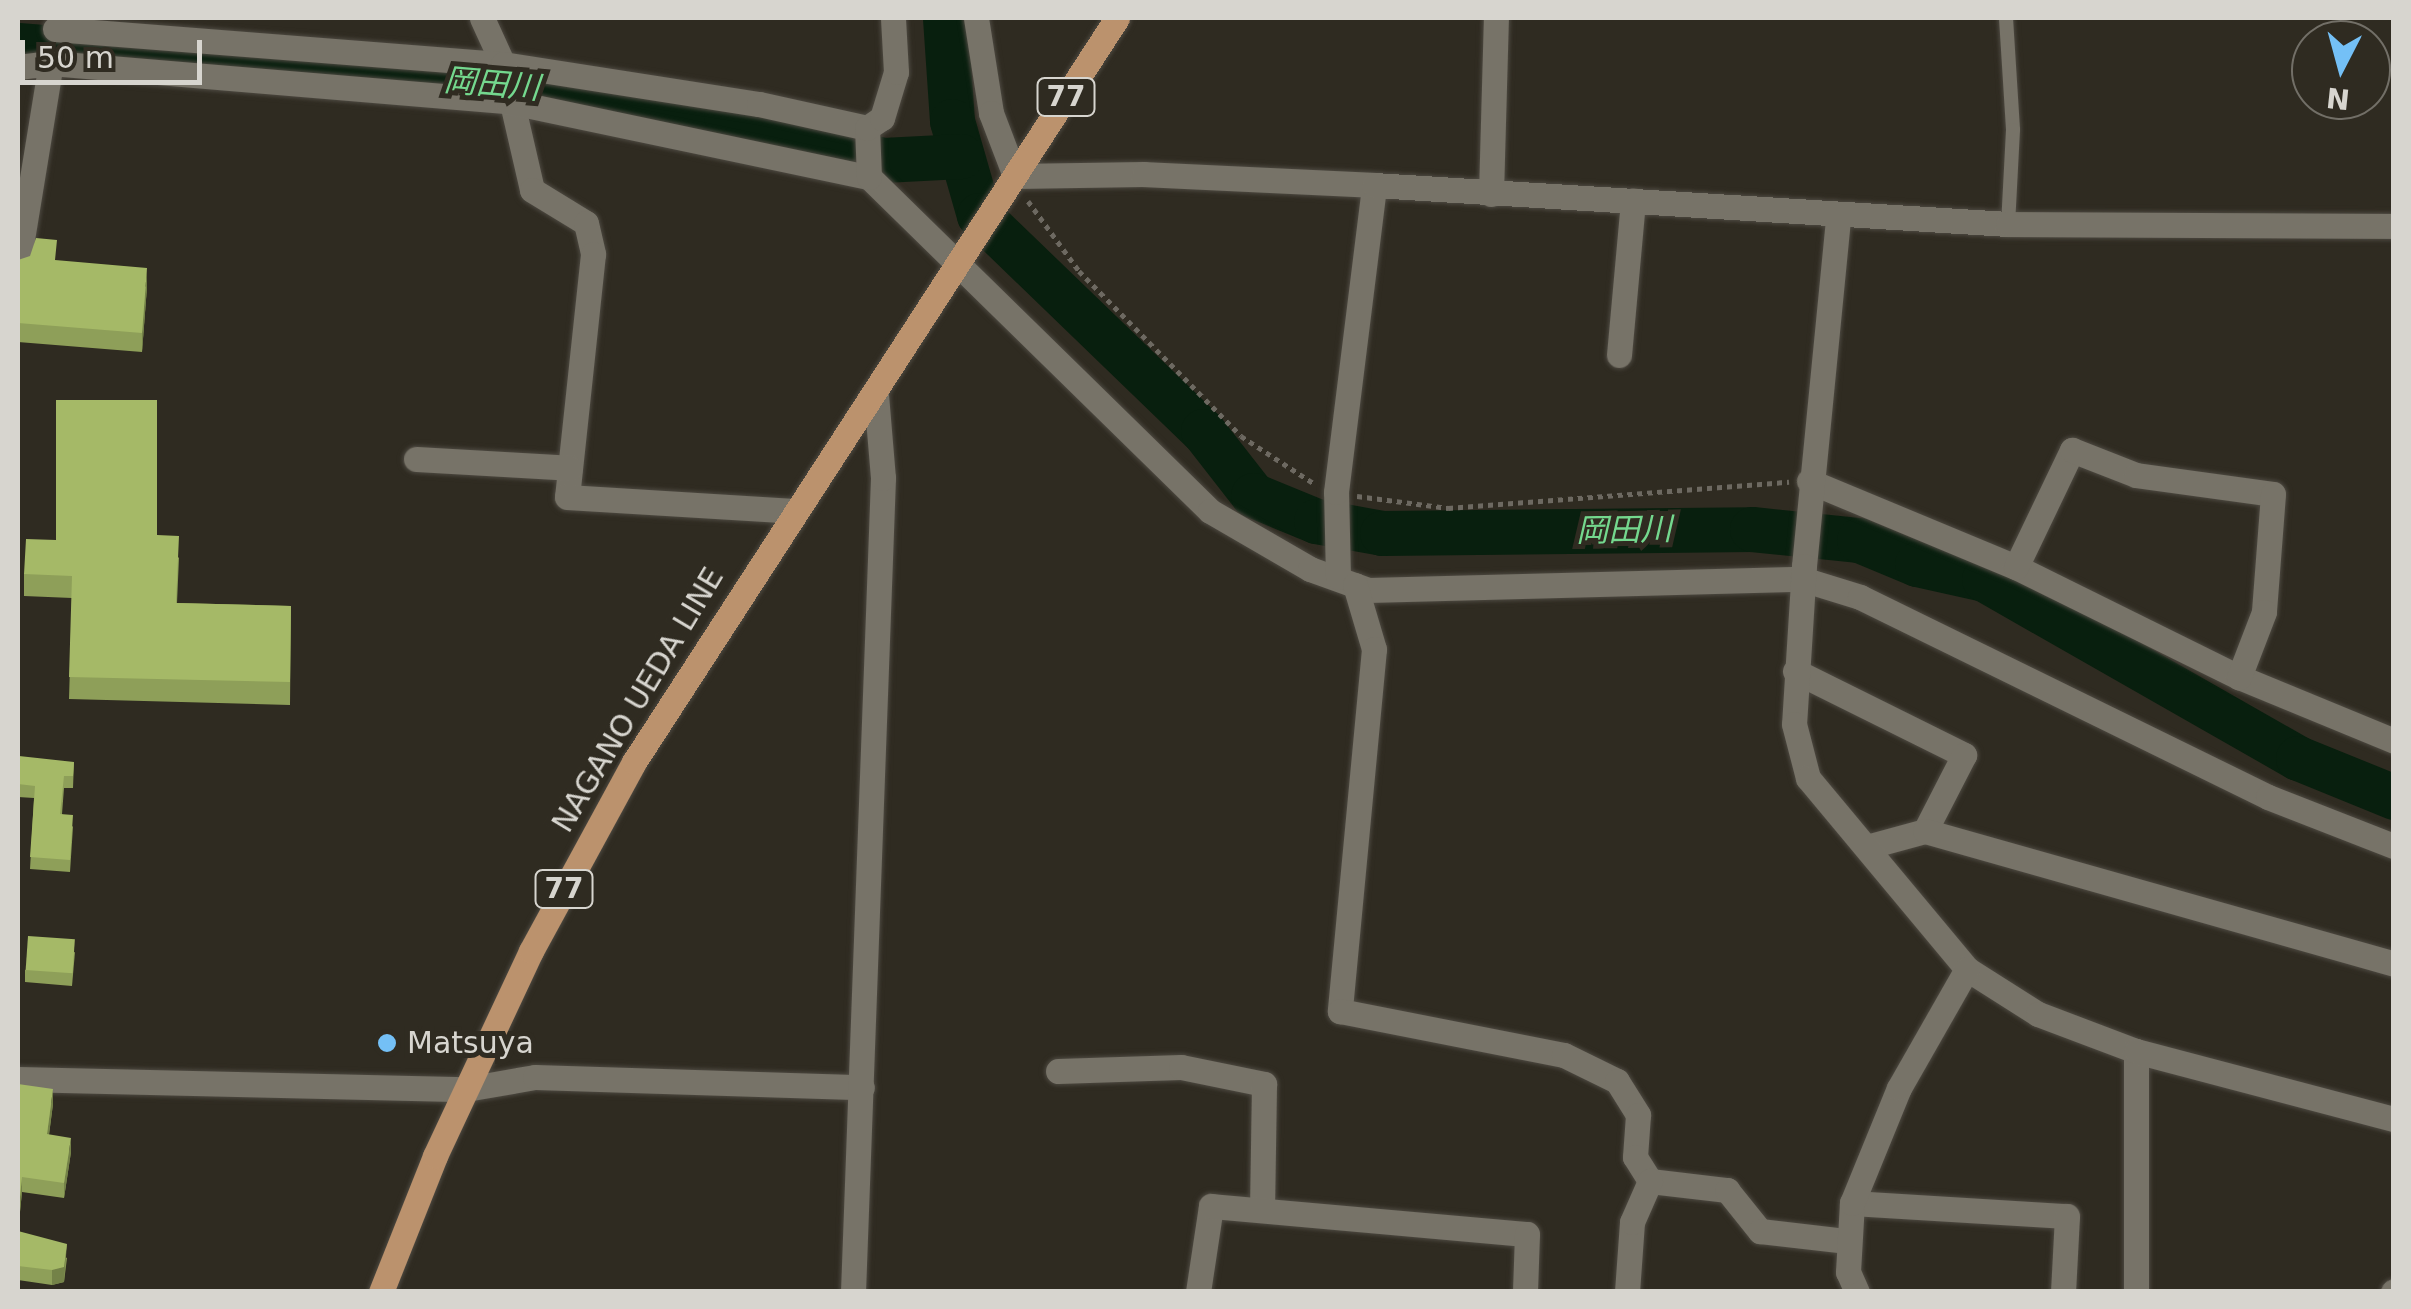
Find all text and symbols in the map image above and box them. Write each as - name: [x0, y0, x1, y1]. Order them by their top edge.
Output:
- scale bar: [25, 20, 208, 82]
- north arrow: [2291, 20, 2391, 120]
- text: 50 m: [37, 40, 114, 75]
- water label: 岡田川: [443, 61, 541, 107]
- road number: 77: [1036, 74, 1096, 120]
- text: N: [2325, 81, 2351, 116]
- water label: 岡田川: [1576, 510, 1672, 550]
- street label: NAGANO UEDA LINE: [545, 561, 731, 839]
- road number: 77: [534, 866, 594, 912]
- place label: Matsuya: [407, 1025, 534, 1061]
- marker: Matsuya: [376, 1032, 398, 1054]

